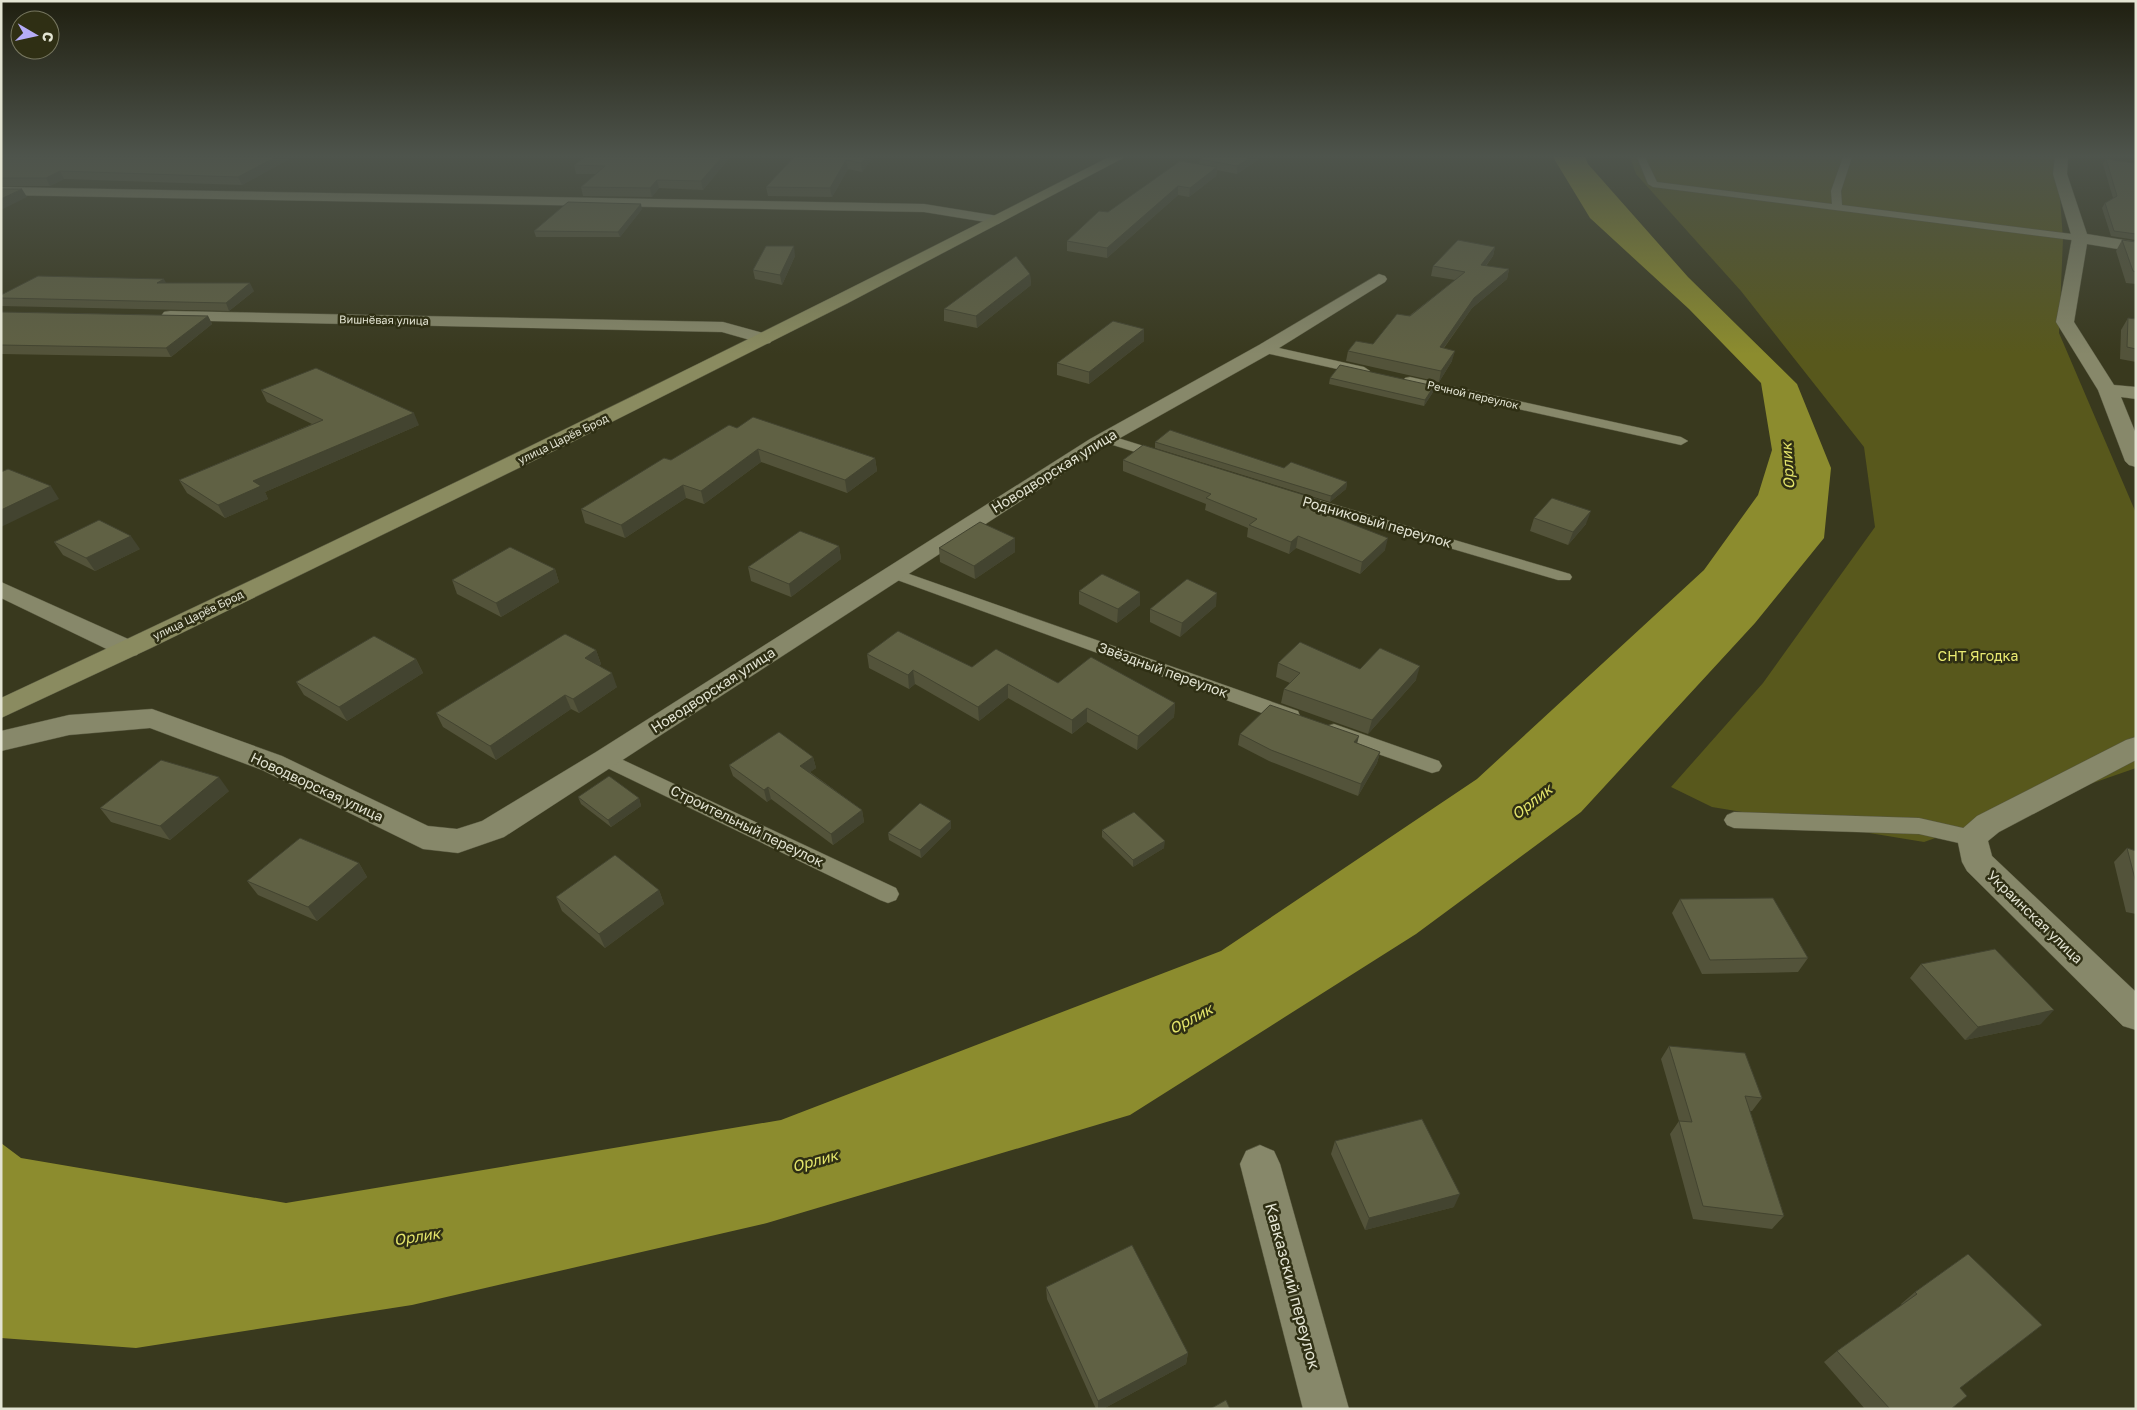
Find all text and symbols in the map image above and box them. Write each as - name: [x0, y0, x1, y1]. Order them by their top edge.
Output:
- north arrow: [10, 10, 60, 60]
- text: С: [39, 31, 58, 43]
- street label: Вишнёвая улица: [339, 312, 429, 327]
- street label: Речной переулок: [1426, 378, 1521, 412]
- street label: улица Царёв Брод: [515, 411, 610, 466]
- street label: Новодворская улица: [988, 425, 1120, 516]
- water label: Орлик: [1776, 440, 1798, 490]
- street label: Родниковый переулок: [1301, 492, 1454, 551]
- street label: улица Царёв Брод: [150, 587, 245, 642]
- street label: Звёздный переулок: [1096, 638, 1230, 701]
- street label: Новодворская улица: [647, 643, 778, 736]
- park label: СНТ Ягодка: [1938, 647, 2018, 664]
- street label: Новодворская улица: [248, 748, 386, 825]
- water label: Орлик: [1507, 778, 1557, 823]
- street label: Строительный переулок: [668, 781, 827, 870]
- street label: Украинская улица: [1984, 867, 2087, 967]
- water label: Орлик: [1166, 998, 1217, 1037]
- water label: Орлик: [790, 1145, 842, 1175]
- street label: Кавказский переулок: [1261, 1201, 1325, 1371]
- water label: Орлик: [392, 1223, 444, 1249]

